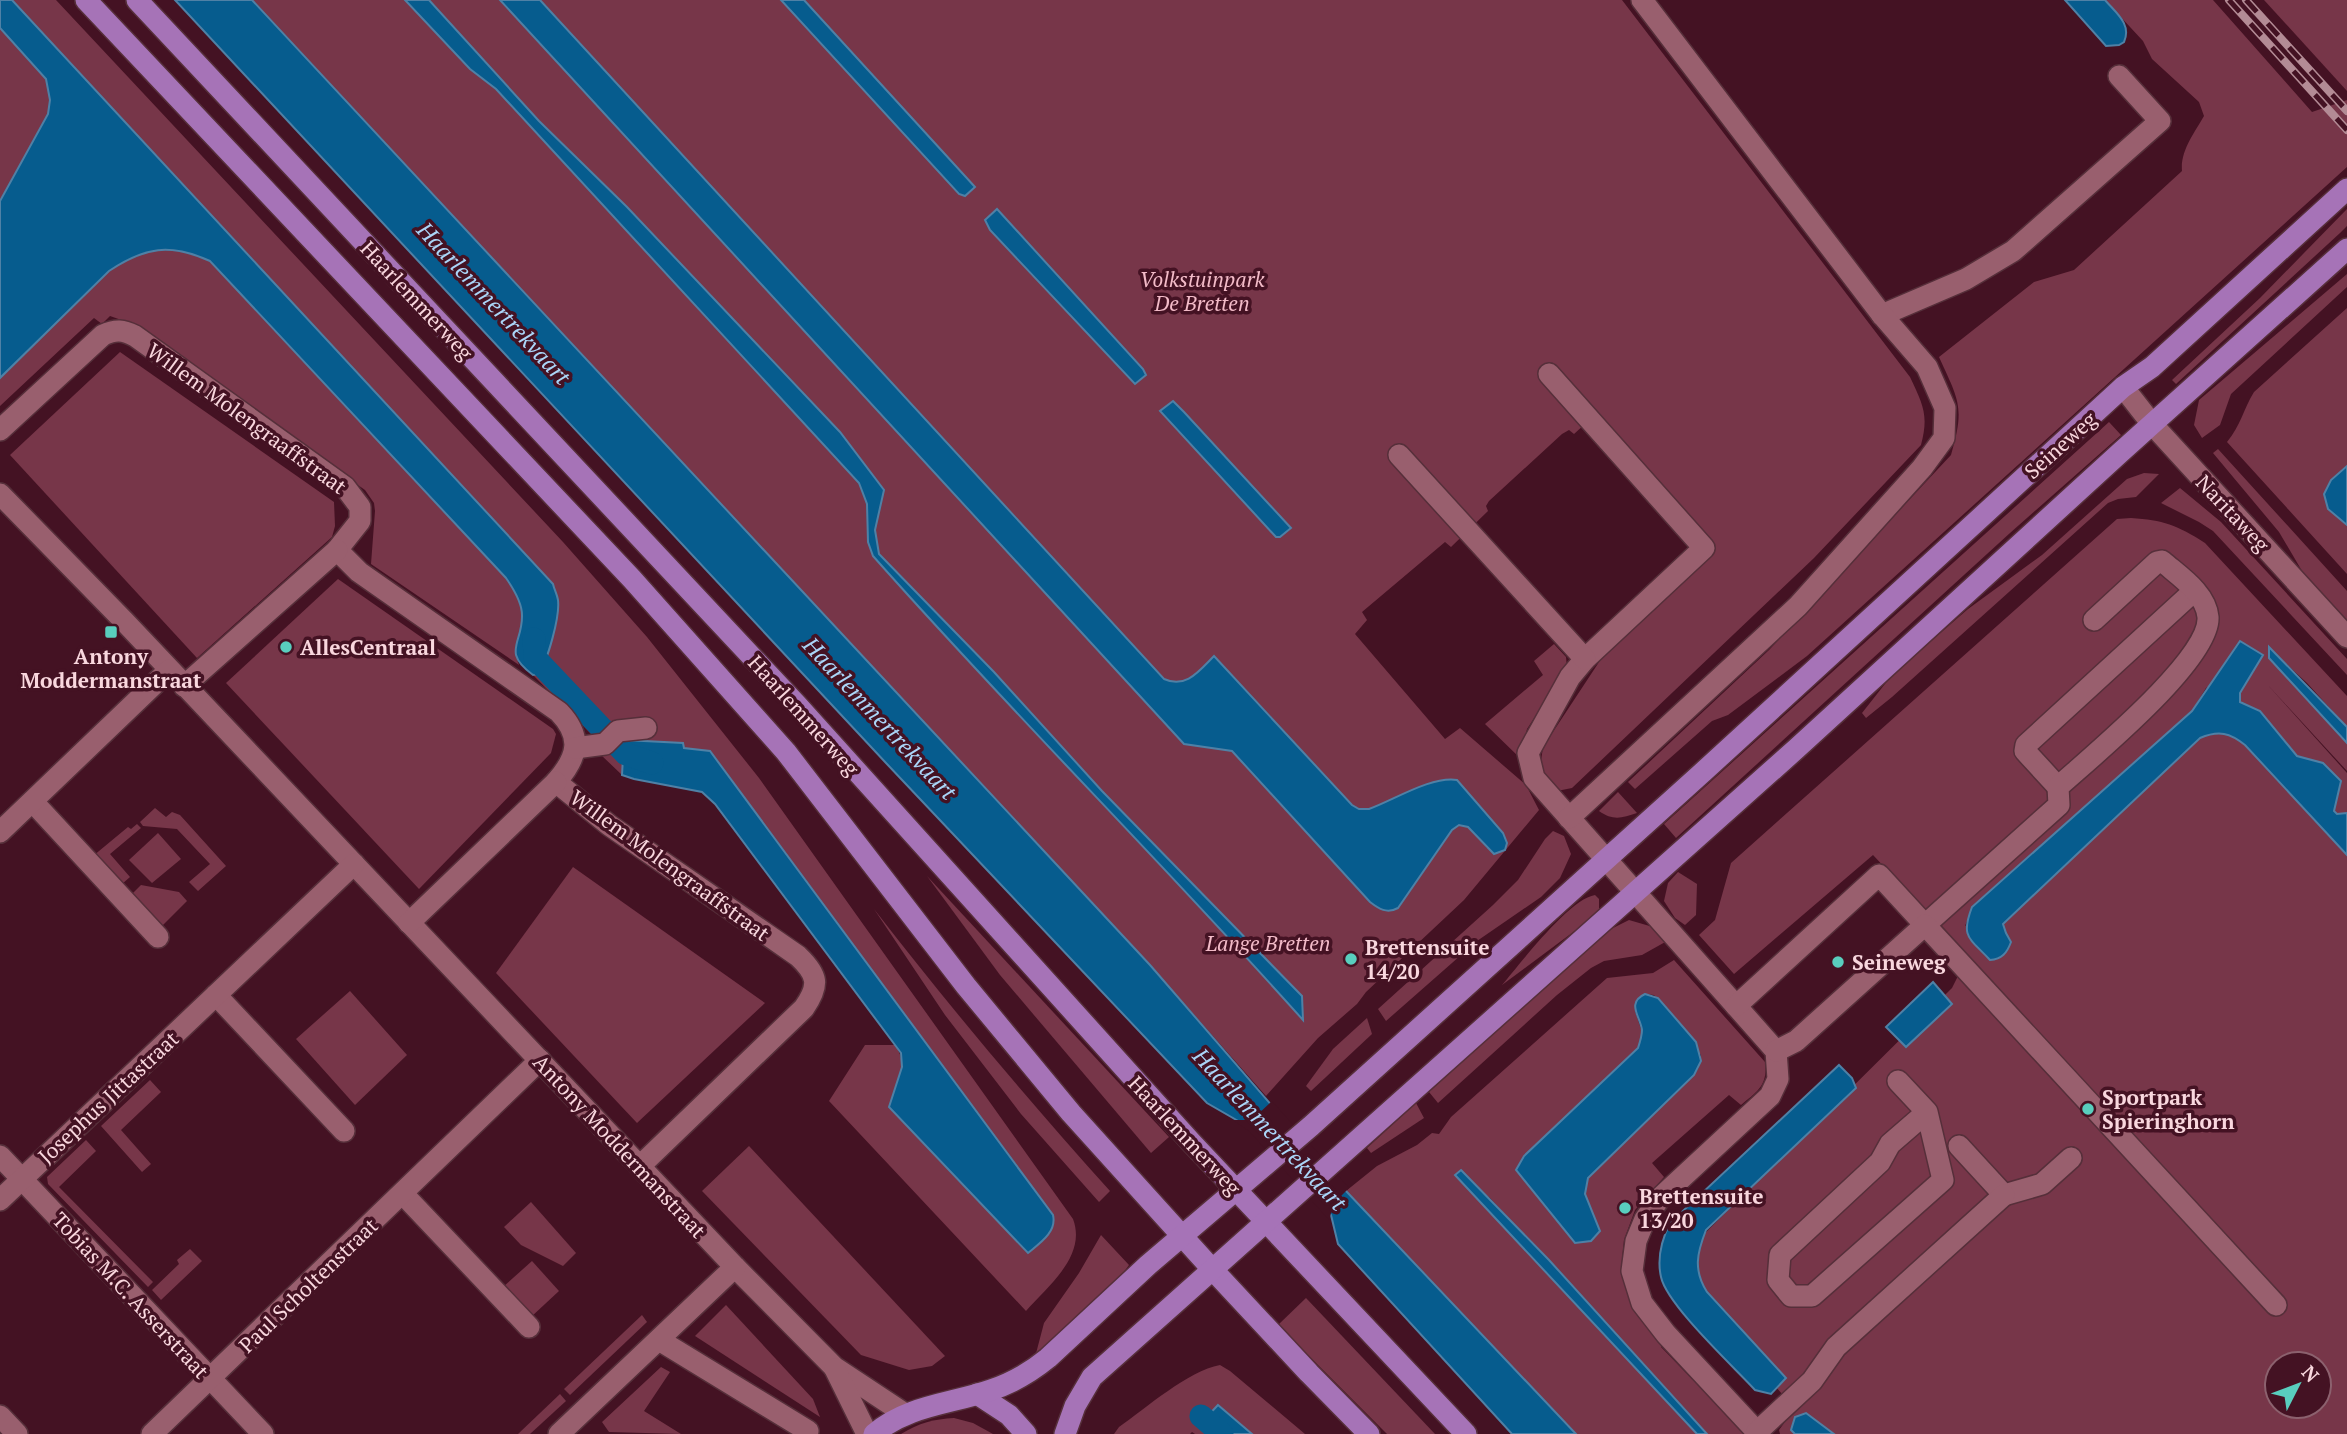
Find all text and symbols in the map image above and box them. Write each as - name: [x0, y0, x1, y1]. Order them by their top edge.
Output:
- water label: Haarlemmertrekvaart: [410, 214, 579, 392]
- street label: Haarlemmerweg: [355, 234, 480, 366]
- park label: Volkstuinpark De Bretten: [1139, 265, 1265, 317]
- street label: Willem Molengraaffstraat: [142, 336, 353, 500]
- street label: Seineweg: [2018, 405, 2103, 485]
- street label: Naritaweg: [2190, 469, 2276, 558]
- marker: Antony Moddermanstraat: [103, 624, 119, 640]
- water label: Haarlemmertrekvaart: [796, 629, 965, 807]
- place label: AllesCentraal: [300, 633, 436, 661]
- marker: AllesCentraal: [278, 639, 294, 655]
- place label: Antony Moddermanstraat: [21, 642, 202, 694]
- street label: Haarlemmerweg: [742, 649, 866, 782]
- street label: Willem Molengraaffstraat: [565, 783, 776, 947]
- park label: Lange Bretten: [1205, 929, 1330, 957]
- place label: Brettensuite 14/20: [1365, 933, 1490, 985]
- place label: Seineweg: [1852, 948, 1947, 976]
- marker: Brettensuite 14/20: [1343, 951, 1359, 967]
- marker: Seineweg: [1830, 954, 1846, 970]
- street label: Josephus Jittastraat: [32, 1024, 184, 1169]
- water label: Haarlemmertrekvaart: [1186, 1040, 1355, 1218]
- street label: Antony Moddermanstraat: [527, 1048, 713, 1244]
- street label: Haarlemmerweg: [1123, 1069, 1248, 1201]
- place label: Sportpark Spieringhorn: [2102, 1083, 2235, 1135]
- marker: Sportpark Spieringhorn: [2080, 1101, 2096, 1117]
- place label: Brettensuite 13/20: [1639, 1182, 1764, 1234]
- marker: Brettensuite 13/20: [1617, 1200, 1633, 1216]
- street label: Tobias M.C. Asserstraat: [46, 1206, 216, 1384]
- street label: Paul Scholtenstraat: [233, 1211, 384, 1359]
- north arrow: [2263, 1350, 2333, 1420]
- text: N: [2297, 1360, 2326, 1387]

